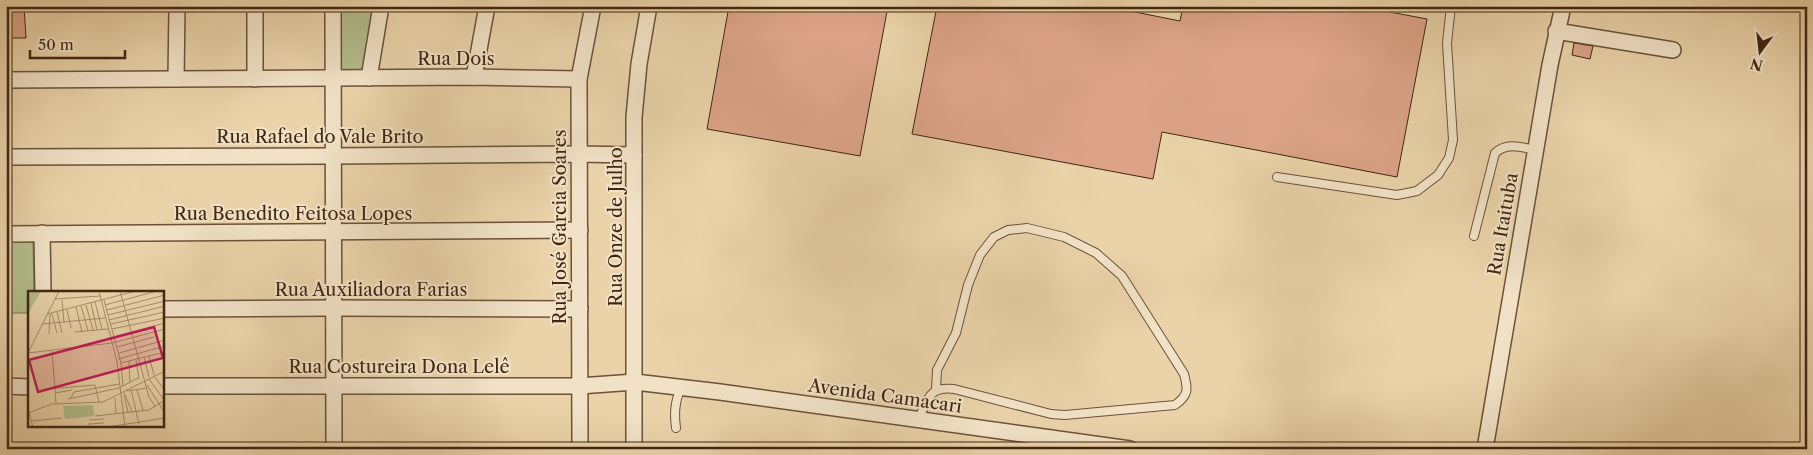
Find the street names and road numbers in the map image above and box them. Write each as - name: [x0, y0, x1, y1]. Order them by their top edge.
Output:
- street label: Rua Dois: [417, 48, 495, 70]
- street label: Rua Rafael do Vale Brito: [216, 126, 424, 148]
- street label: Rua José Garcia Soares: [549, 129, 571, 325]
- street label: Rua Onze de Julho: [605, 147, 627, 307]
- street label: Rua Itaituba: [1483, 170, 1523, 277]
- street label: Rua Benedito Feitosa Lopes: [174, 203, 412, 225]
- street label: Rua Auxiliadora Farias: [275, 279, 467, 301]
- street label: Rua Costureira Dona Lelê: [288, 356, 510, 378]
- street label: Avenida Camacari: [806, 374, 964, 418]

